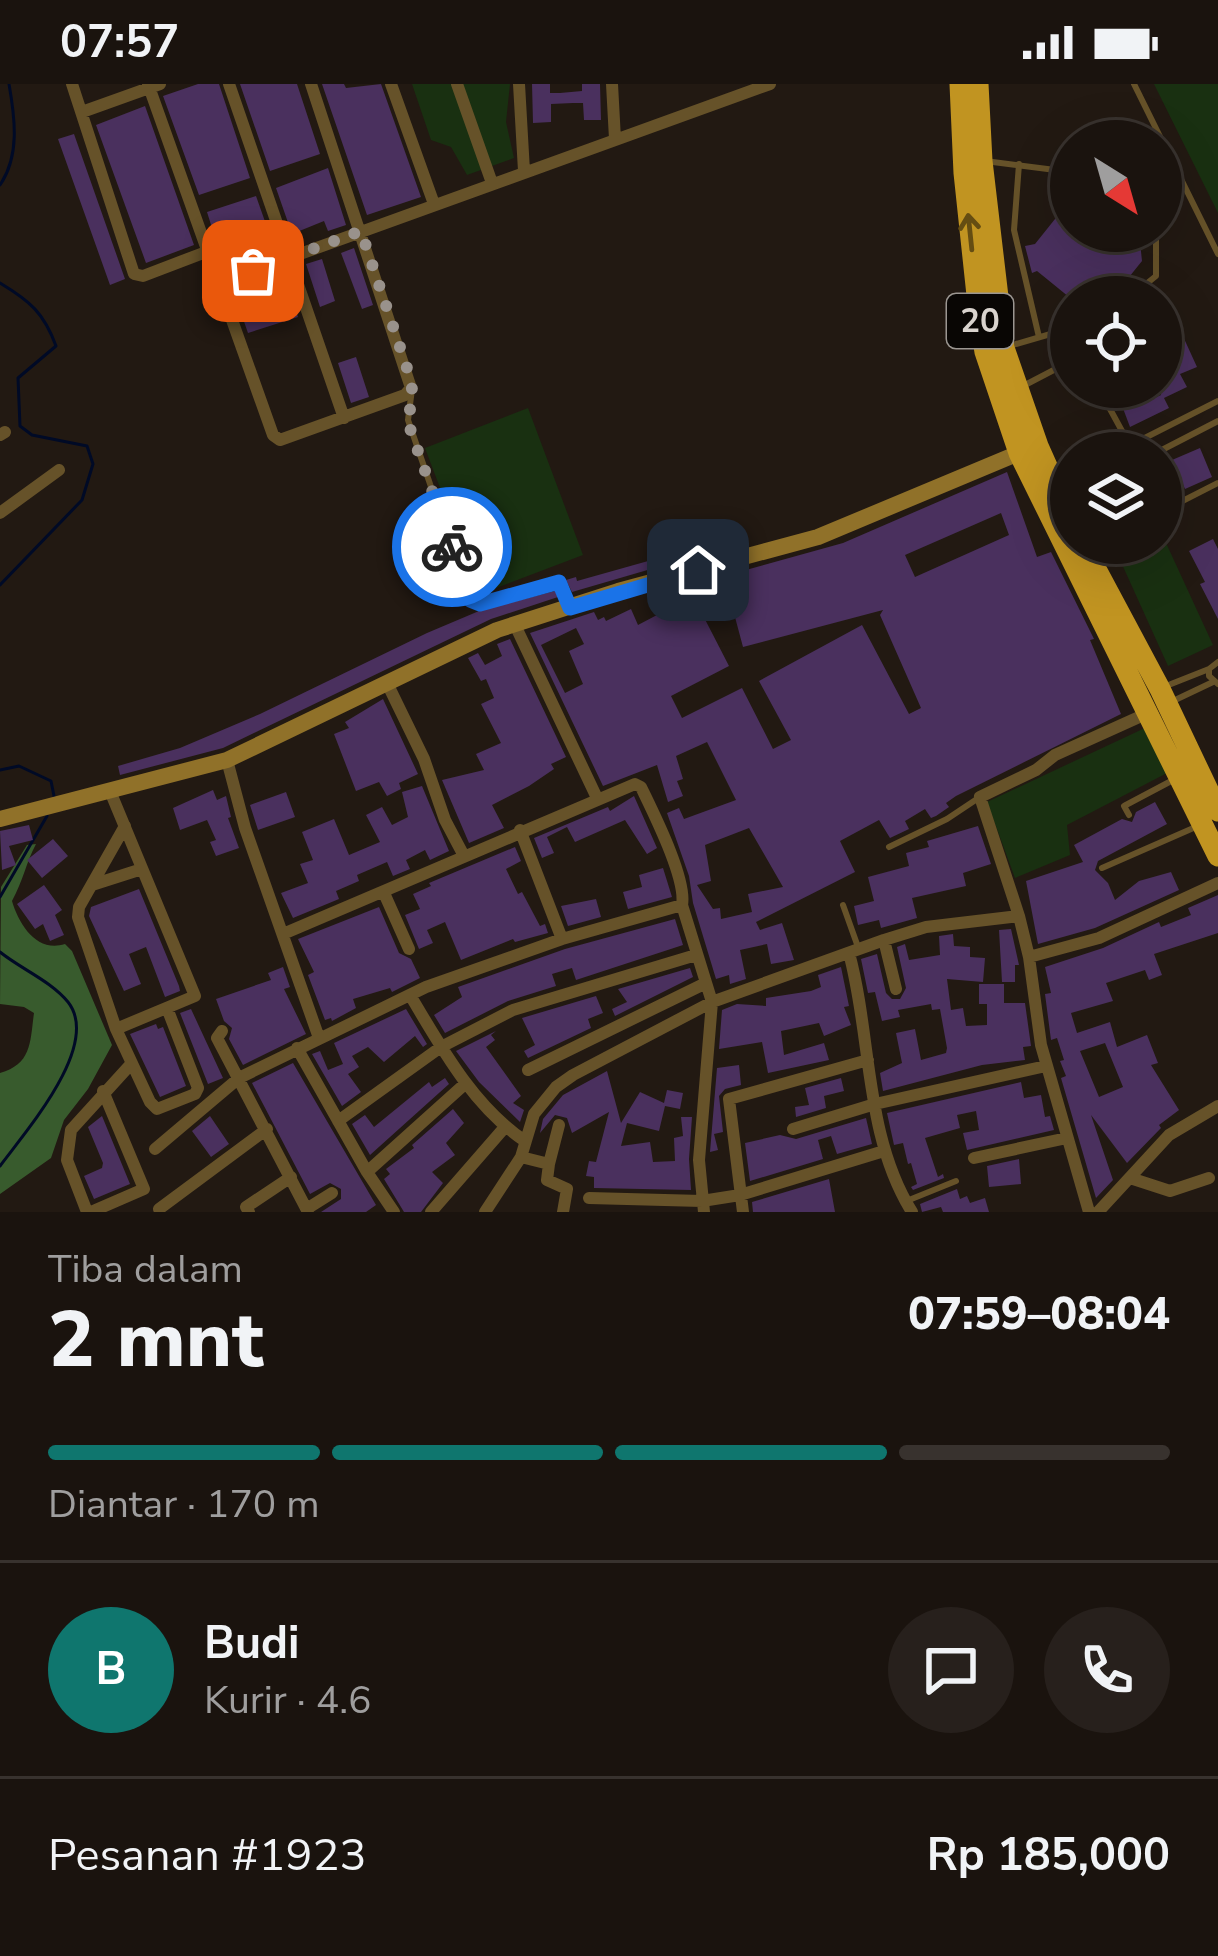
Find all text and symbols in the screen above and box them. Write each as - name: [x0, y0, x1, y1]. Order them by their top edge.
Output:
- text: 07:57: [60, 12, 179, 73]
- north arrow: [1050, 120, 1182, 252]
- map controls: [1050, 120, 1182, 564]
- one-way arrow: [958, 213, 981, 252]
- pin: [202, 220, 304, 322]
- icon: bag: [220, 238, 286, 304]
- button: locate: [1050, 276, 1182, 408]
- road number: 20: [947, 294, 1013, 348]
- button: layers: [1050, 432, 1182, 564]
- courier: [392, 487, 512, 607]
- icon: bike: [419, 514, 485, 580]
- pin: [647, 519, 749, 621]
- icon: home: [665, 537, 731, 603]
- text: Tiba dalam: [48, 1243, 243, 1296]
- text: 07:59–08:04: [908, 1284, 1170, 1345]
- text: 2 mnt: [48, 1287, 264, 1394]
- text: Diantar · 170 m: [48, 1478, 320, 1531]
- button: chat: [888, 1607, 1014, 1733]
- button: phone: [1044, 1607, 1170, 1733]
- text: Budi: [204, 1613, 300, 1674]
- text: B: [96, 1639, 126, 1700]
- text: Kurir · 4.6: [204, 1674, 371, 1727]
- text: Pesanan #1923: [48, 1825, 366, 1886]
- text: Rp 185,000: [927, 1825, 1170, 1886]

